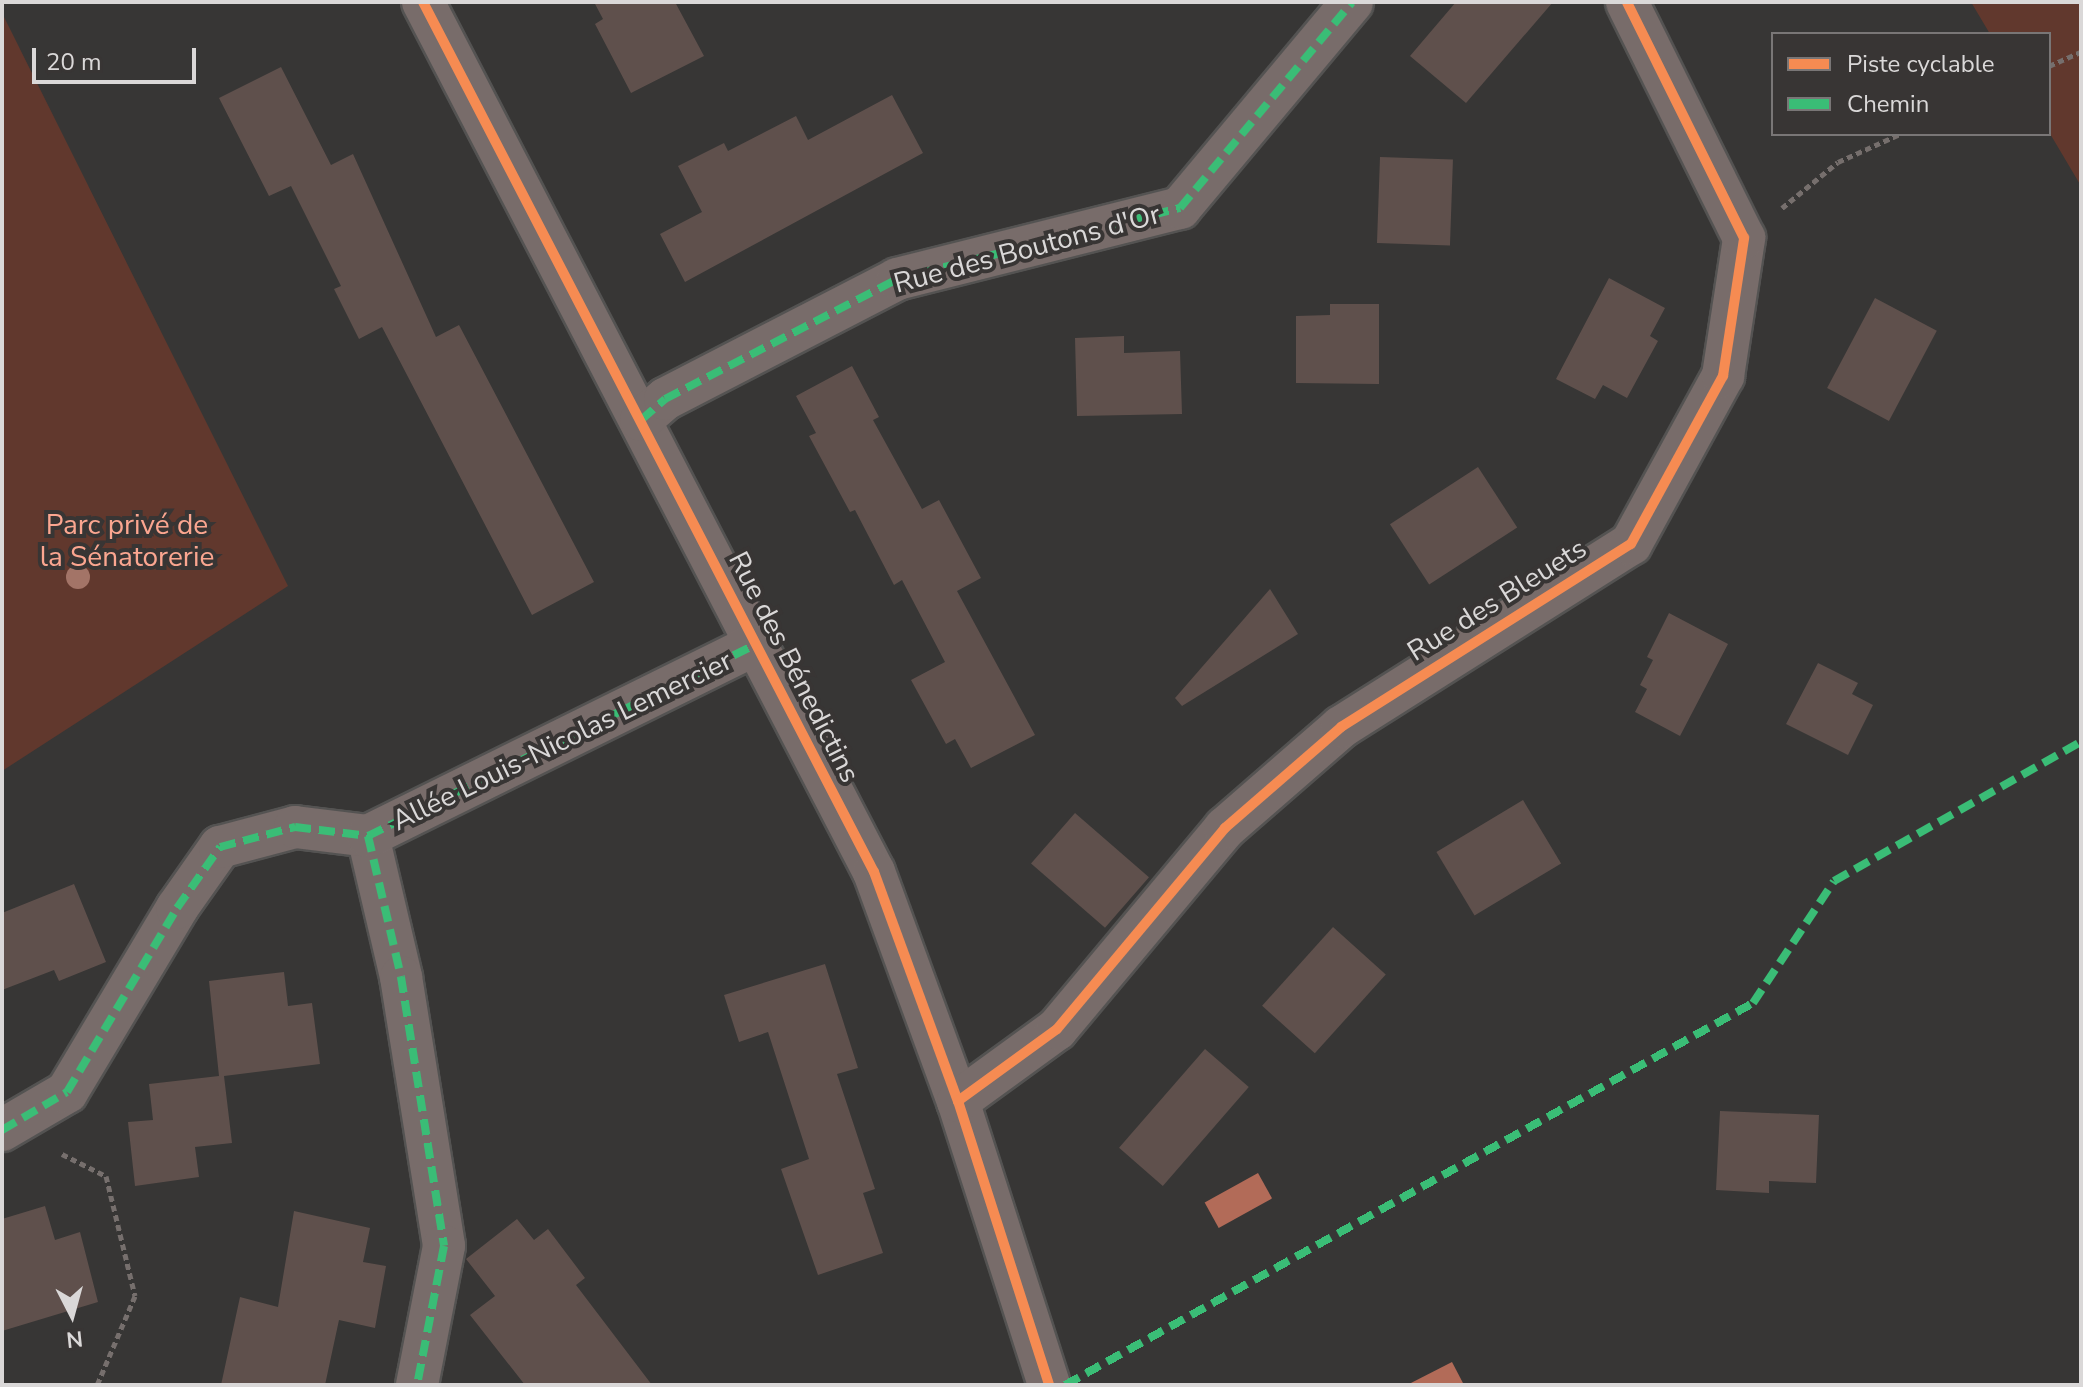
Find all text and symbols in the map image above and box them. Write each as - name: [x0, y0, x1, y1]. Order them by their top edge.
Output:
- scale bar: [36, 32, 200, 82]
- legend: [1771, 32, 2051, 136]
- text: 20 m: [46, 46, 102, 78]
- text: Piste cyclable: [1847, 48, 1994, 80]
- text: Chemin: [1847, 88, 1929, 120]
- street label: Rue des Boutons d'Or: [890, 197, 1164, 301]
- park label: Parc privé de la Sénatorerie: [40, 508, 214, 574]
- street label: Rue des Bleuets: [1401, 532, 1593, 668]
- street label: Rue des Bénedictins: [721, 546, 867, 788]
- street label: Allée Louis-Nicolas Lemercier: [386, 644, 738, 838]
- north arrow: [32, 1275, 112, 1355]
- text: N: [65, 1323, 84, 1355]

